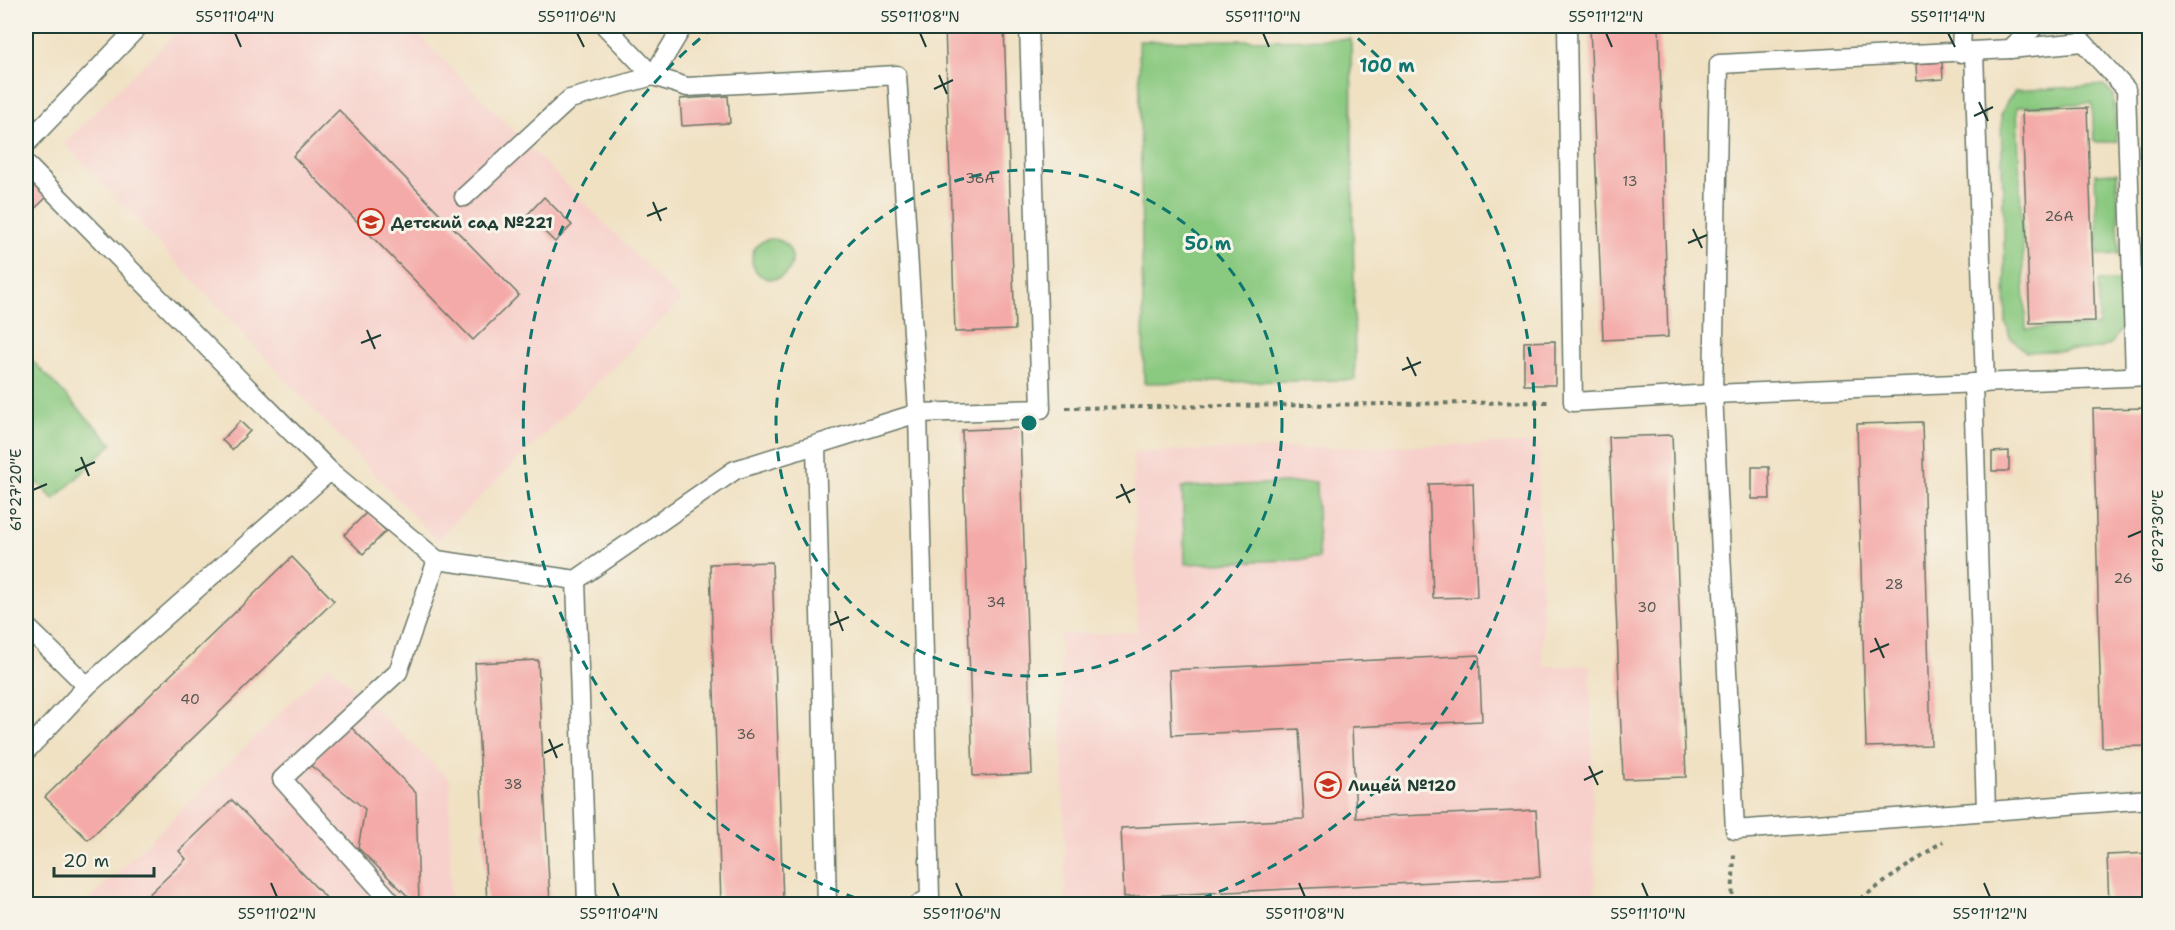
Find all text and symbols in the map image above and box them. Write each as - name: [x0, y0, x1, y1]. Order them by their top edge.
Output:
- text: 55°11'04"N: [196, 7, 274, 27]
- text: 55°11'06"N: [538, 7, 616, 27]
- text: 55°11'08"N: [880, 7, 960, 27]
- text: 55°11'10"N: [1225, 7, 1301, 27]
- text: 55°11'12"N: [1569, 7, 1643, 27]
- text: 55°11'14"N: [1911, 7, 1985, 27]
- text: 100 m: [1359, 54, 1415, 78]
- house number: 36А: [965, 169, 995, 187]
- house number: 13: [1623, 172, 1637, 190]
- school or university icon: Детский сад №221: [356, 207, 386, 237]
- house number: 26А: [2044, 207, 2074, 225]
- place label: Детский сад №221: [391, 212, 553, 233]
- text: 50 m: [1185, 232, 1232, 256]
- centre of rings: [1019, 413, 1039, 433]
- text: 61°27'20"E: [6, 449, 26, 531]
- text: 61°27'30"E: [2148, 490, 2168, 572]
- house number: 26: [2114, 569, 2133, 587]
- house number: 28: [1884, 575, 1904, 593]
- house number: 34: [986, 593, 1006, 611]
- house number: 30: [1637, 598, 1657, 616]
- house number: 40: [180, 690, 200, 708]
- house number: 36: [736, 725, 756, 743]
- school or university icon: Лицей №120: [1313, 770, 1343, 800]
- house number: 38: [503, 775, 523, 793]
- place label: Лицей №120: [1348, 775, 1456, 796]
- scale bar: [54, 840, 154, 878]
- text: 20 m: [63, 849, 109, 873]
- text: 55°11'02"N: [238, 904, 316, 924]
- text: 55°11'04"N: [580, 904, 658, 924]
- text: 55°11'06"N: [923, 904, 1001, 924]
- text: 55°11'08"N: [1265, 904, 1345, 924]
- text: 55°11'10"N: [1610, 904, 1686, 924]
- text: 55°11'12"N: [1953, 904, 2027, 924]

